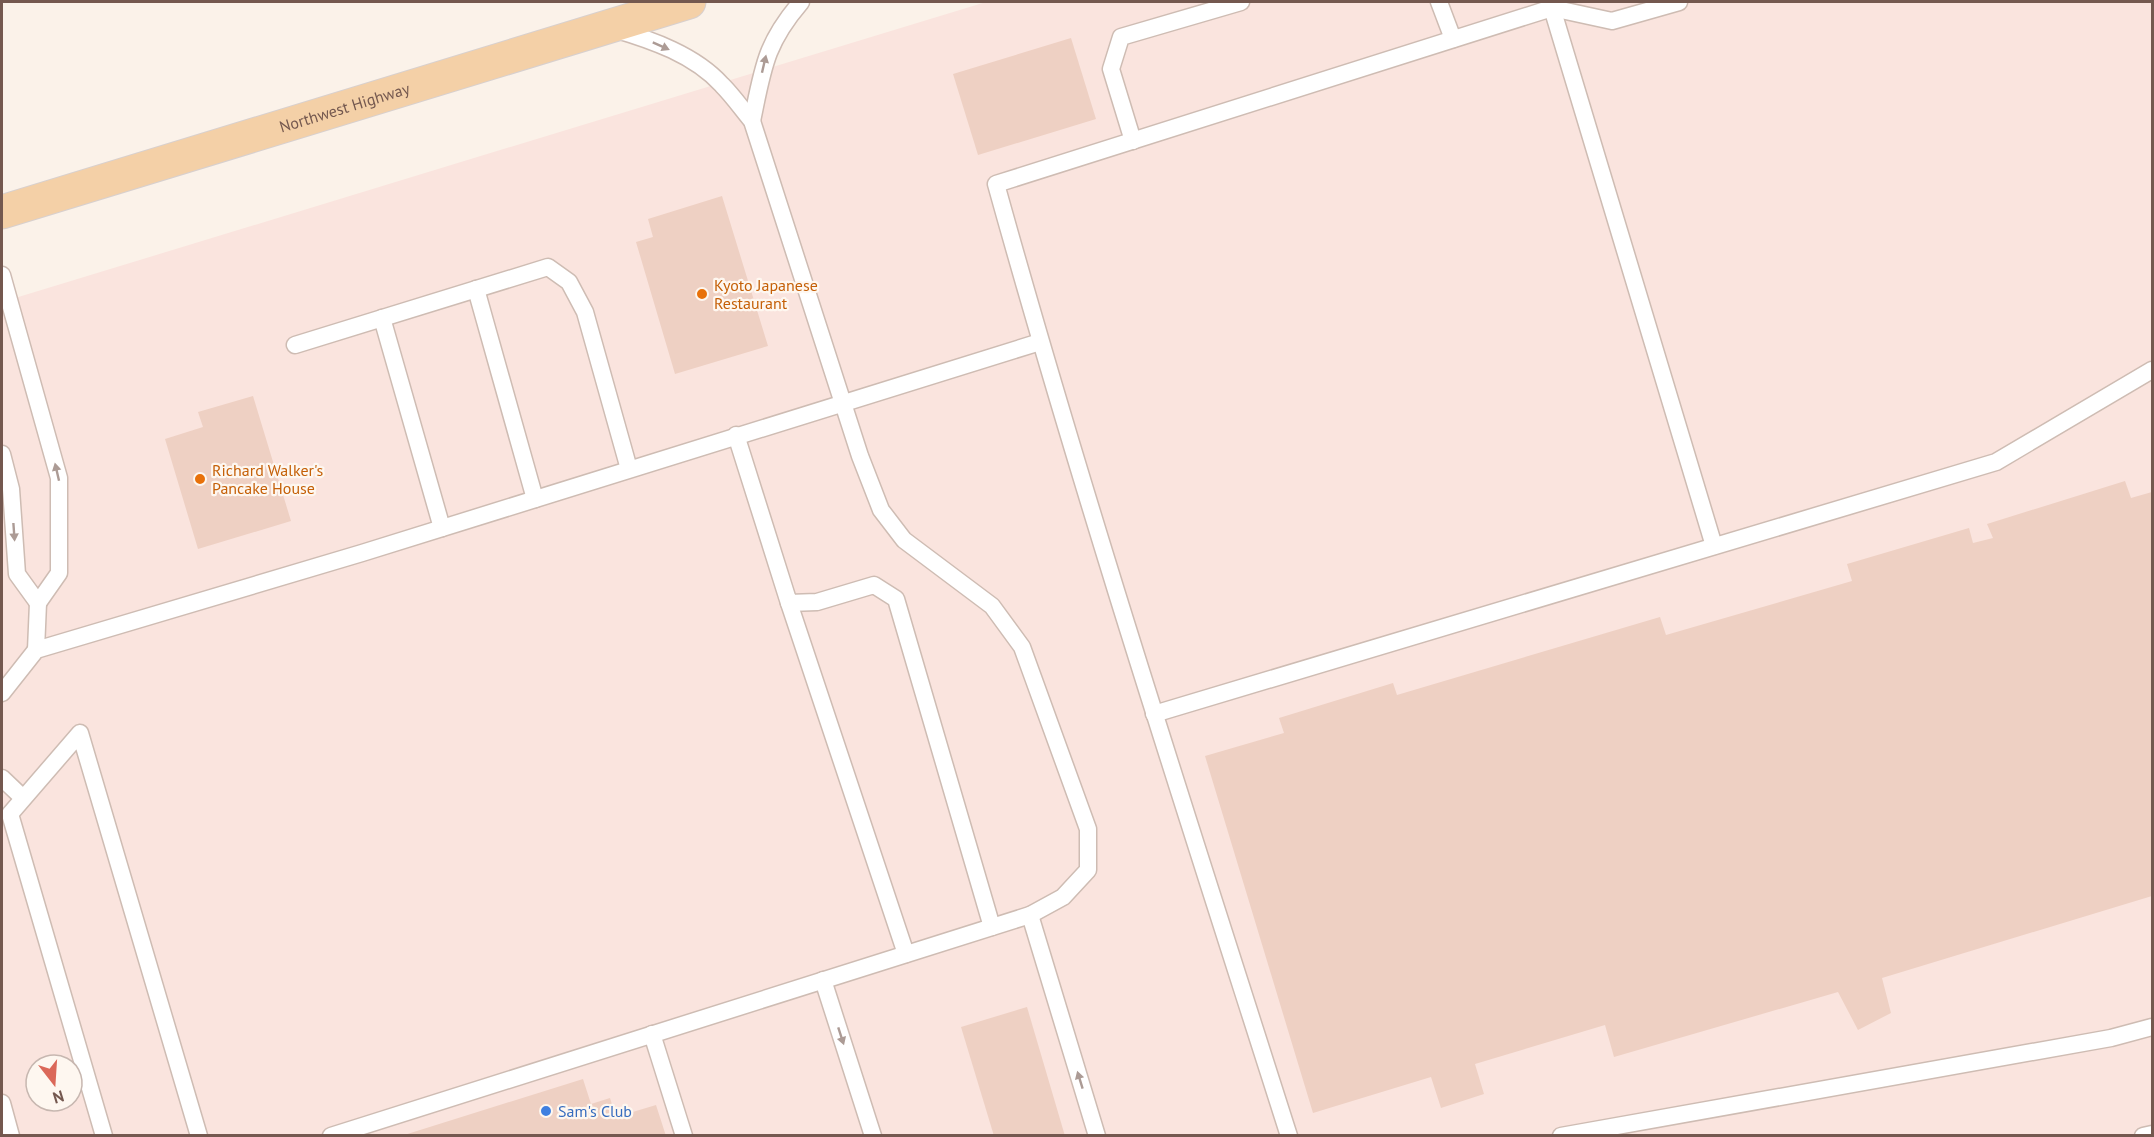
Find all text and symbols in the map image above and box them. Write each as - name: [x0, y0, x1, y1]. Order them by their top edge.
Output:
- one-way arrow: [652, 42, 670, 51]
- one-way arrow: [760, 55, 770, 73]
- street label: Northwest Highway: [277, 78, 412, 137]
- place label: Kyoto Japanese Restaurant: [714, 275, 818, 313]
- marker: Kyoto Japanese Restaurant: [695, 287, 709, 301]
- place label: Richard Walker's Pancake House: [212, 460, 323, 498]
- one-way arrow: [51, 463, 61, 481]
- marker: Richard Walker's Pancake House: [193, 472, 207, 486]
- one-way arrow: [9, 523, 19, 542]
- one-way arrow: [837, 1027, 846, 1045]
- north arrow: [24, 1053, 84, 1113]
- one-way arrow: [1074, 1070, 1084, 1088]
- text: N: [50, 1086, 66, 1108]
- place label: Sam's Club: [558, 1101, 632, 1121]
- marker: Sam's Club: [539, 1104, 553, 1118]

